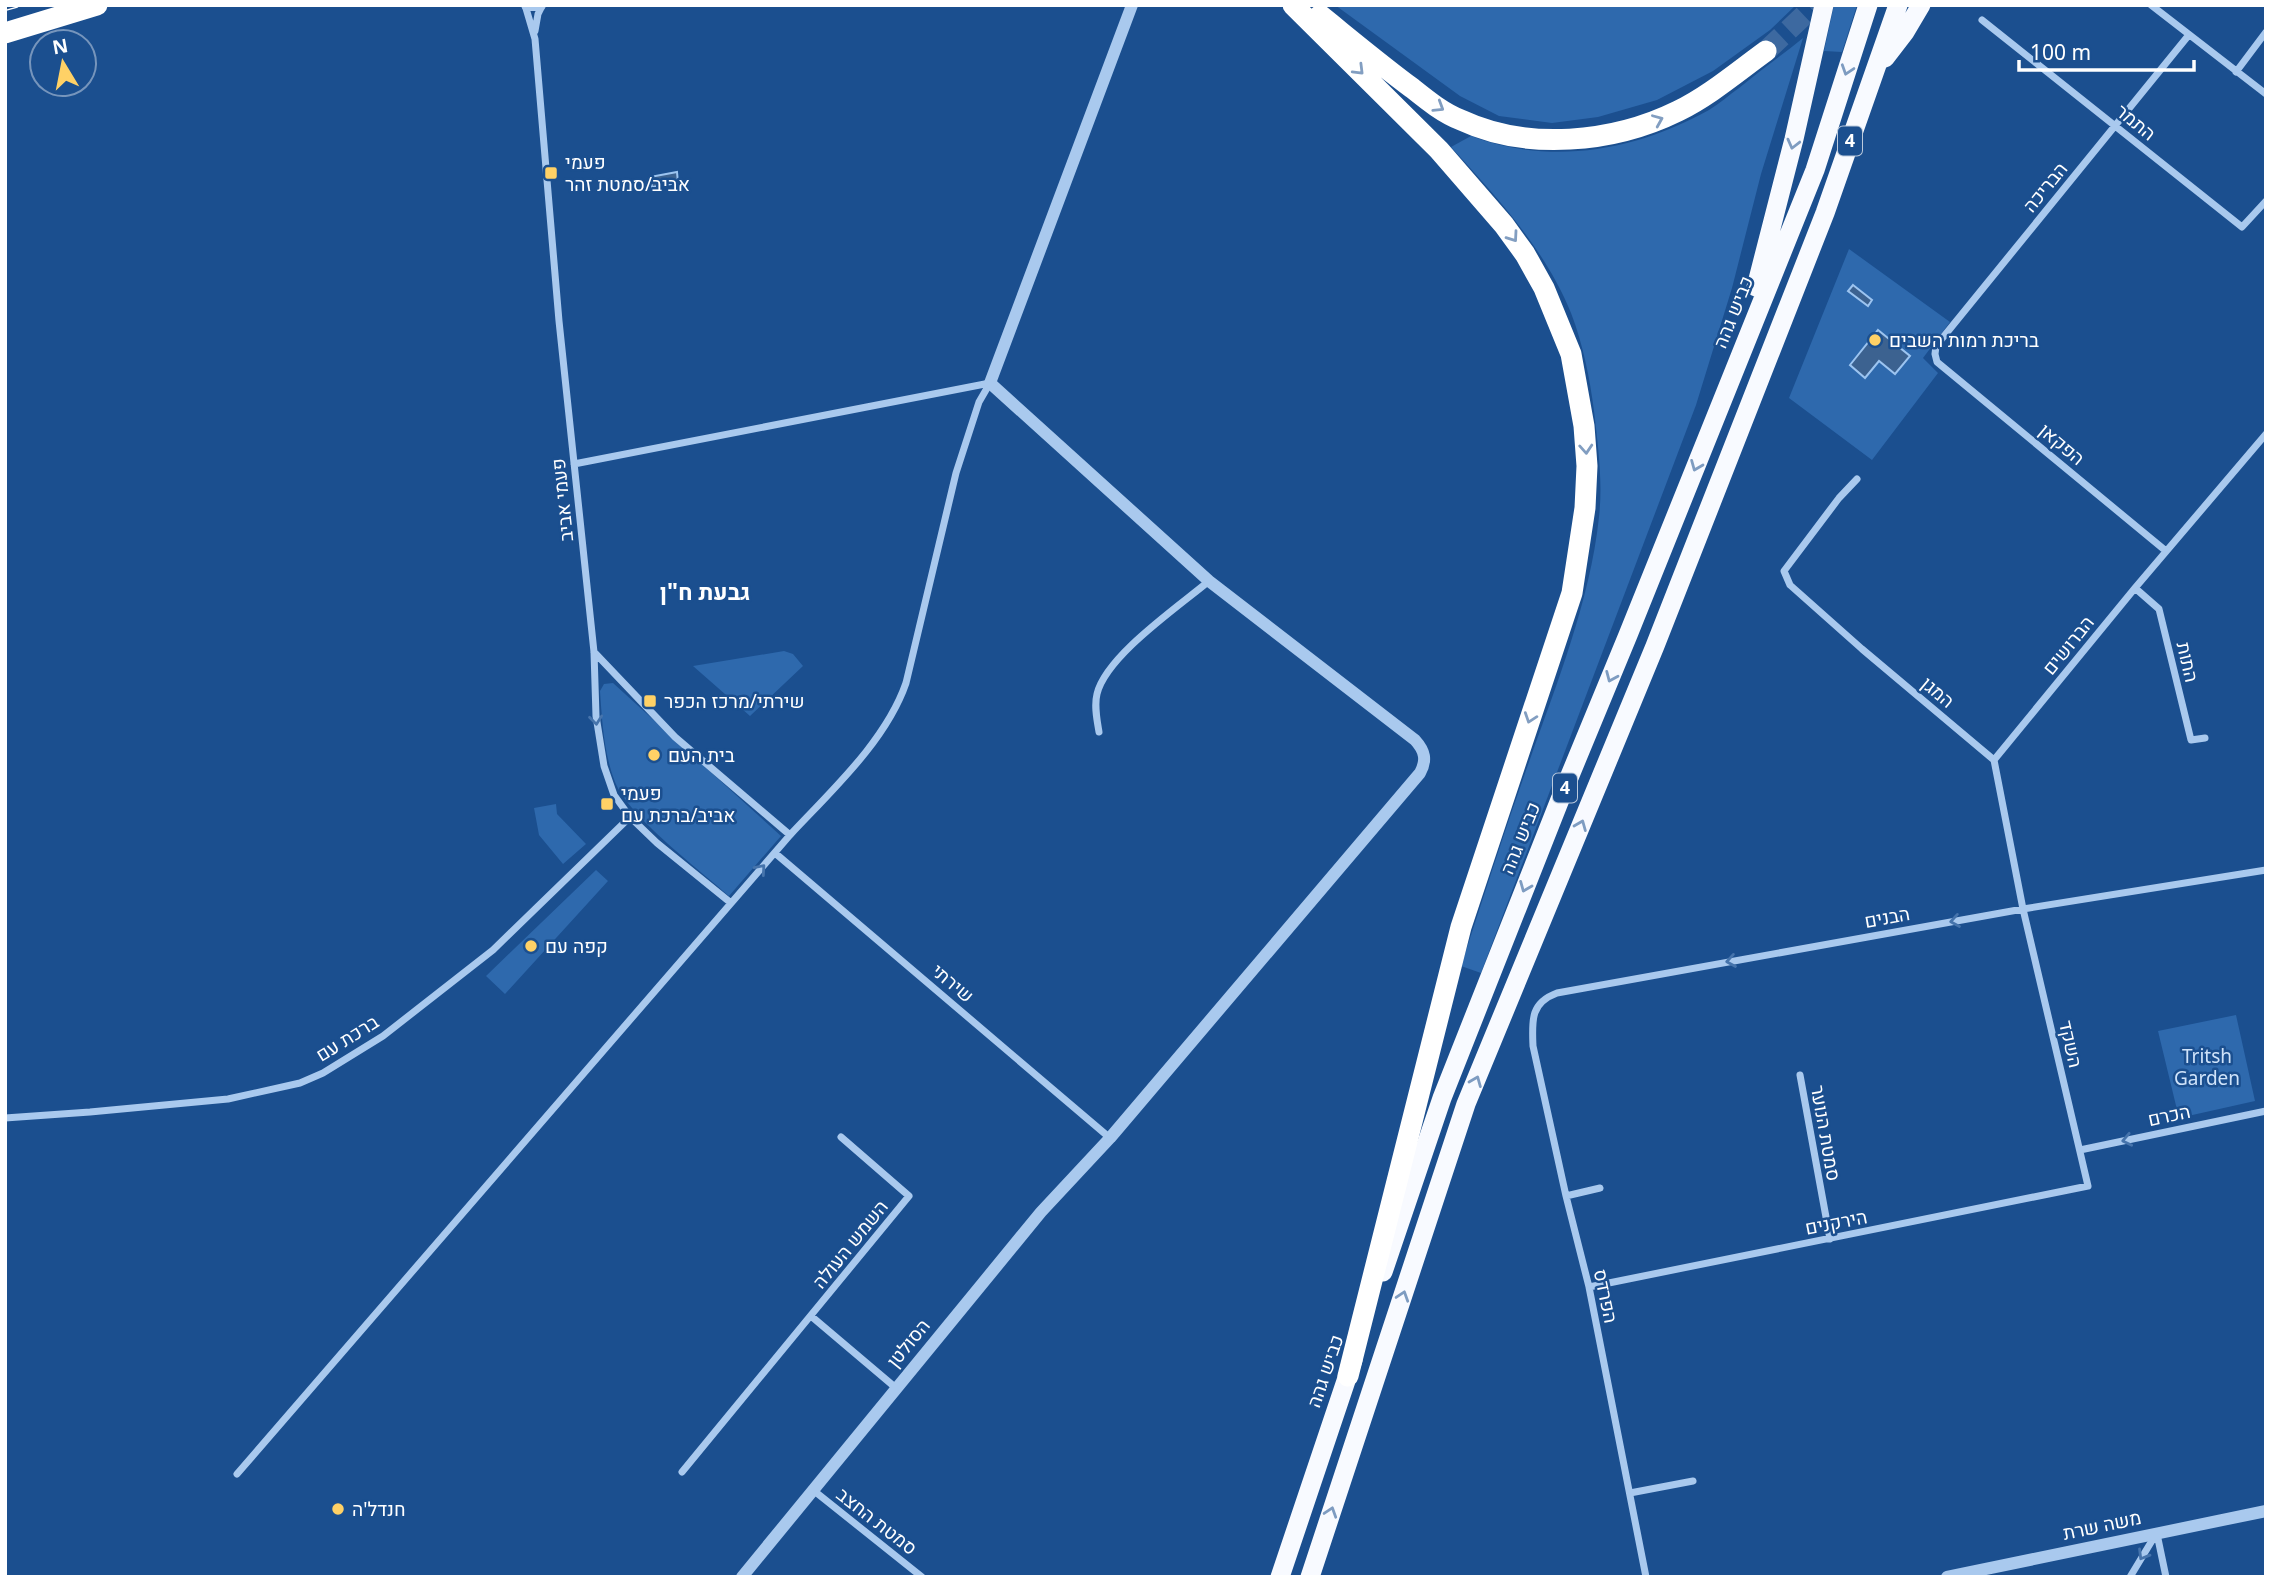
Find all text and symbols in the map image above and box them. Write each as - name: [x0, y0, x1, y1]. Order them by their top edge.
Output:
- north arrow: [28, 28, 98, 98]
- scale bar: [2019, 28, 2194, 72]
- text: N: [50, 32, 70, 60]
- text: 100 m: [2030, 38, 2091, 66]
- one-way arrow: [1351, 62, 1364, 75]
- one-way arrow: [1841, 64, 1855, 76]
- street label: התמר: [2111, 98, 2161, 146]
- one-way arrow: [1431, 99, 1444, 112]
- one-way arrow: [1650, 114, 1663, 128]
- road number: 4: [1838, 126, 1862, 156]
- one-way arrow: [1787, 137, 1801, 149]
- place label: פעמי אביב/סמטת זהר: [565, 149, 690, 197]
- street label: הבריכה: [2017, 156, 2073, 218]
- marker: פעמי אביב/סמטת זהר: [543, 165, 559, 181]
- one-way arrow: [1505, 229, 1517, 242]
- street label: כביש גהה: [1707, 272, 1759, 352]
- place label: בריכת רמות השבים: [1889, 327, 2039, 353]
- marker: בריכת רמות השבים: [1867, 332, 1883, 348]
- street label: הפקאן: [2034, 417, 2090, 471]
- one-way arrow: [1578, 444, 1593, 455]
- street label: פעמי אביב: [545, 457, 579, 543]
- one-way arrow: [1691, 459, 1705, 471]
- district label: גבעת ח"ן: [660, 575, 750, 607]
- street label: הברושים: [2036, 610, 2100, 680]
- street label: התות: [2171, 639, 2205, 685]
- one-way arrow: [1605, 669, 1619, 682]
- street label: המגן: [1916, 670, 1960, 714]
- place label: שירתי/מרכז הכפר: [664, 688, 805, 714]
- marker: שירתי/מרכז הכפר: [642, 693, 658, 709]
- one-way arrow: [1524, 711, 1538, 723]
- one-way arrow: [589, 714, 604, 726]
- place label: בית העם: [668, 742, 735, 768]
- marker: בית העם: [646, 747, 662, 763]
- road number: 4: [1553, 774, 1577, 802]
- place label: פעמי אביב/ברכת עם: [621, 780, 735, 828]
- marker: פעמי אביב/ברכת עם: [599, 796, 615, 812]
- street label: כביש גהה: [1494, 798, 1546, 878]
- one-way arrow: [1573, 820, 1587, 832]
- one-way arrow: [753, 865, 765, 878]
- one-way arrow: [1519, 881, 1533, 893]
- street label: הבנים: [1862, 900, 1912, 934]
- one-way arrow: [1949, 913, 1961, 928]
- place label: קפה עם: [545, 933, 608, 959]
- marker: קפה עם: [523, 938, 539, 954]
- one-way arrow: [1726, 953, 1738, 968]
- street label: שירתי: [926, 958, 980, 1008]
- street label: ברכת עם: [311, 1009, 383, 1067]
- street label: השקד: [2053, 1018, 2089, 1070]
- park label: Tritsh Garden: [2174, 1043, 2240, 1091]
- one-way arrow: [1468, 1075, 1482, 1088]
- street label: סמטת הנוער: [1805, 1083, 1847, 1183]
- street label: הכרם: [2145, 1098, 2193, 1132]
- one-way arrow: [2121, 1131, 2133, 1146]
- street label: השמש העולה: [806, 1194, 894, 1294]
- street label: הירקנים: [1803, 1203, 1869, 1241]
- street label: הפרדס: [1588, 1267, 1624, 1325]
- one-way arrow: [1395, 1290, 1409, 1303]
- street label: הסולטן: [880, 1313, 936, 1373]
- street label: כביש גהה: [1300, 1331, 1350, 1411]
- street label: סמטת החצב: [831, 1481, 923, 1561]
- place label: חנדל'ה: [352, 1496, 406, 1522]
- marker: חנדל'ה: [330, 1501, 346, 1517]
- street label: משה שרת: [2060, 1504, 2144, 1546]
- one-way arrow: [1323, 1506, 1337, 1519]
- one-way arrow: [2139, 1548, 2152, 1561]

